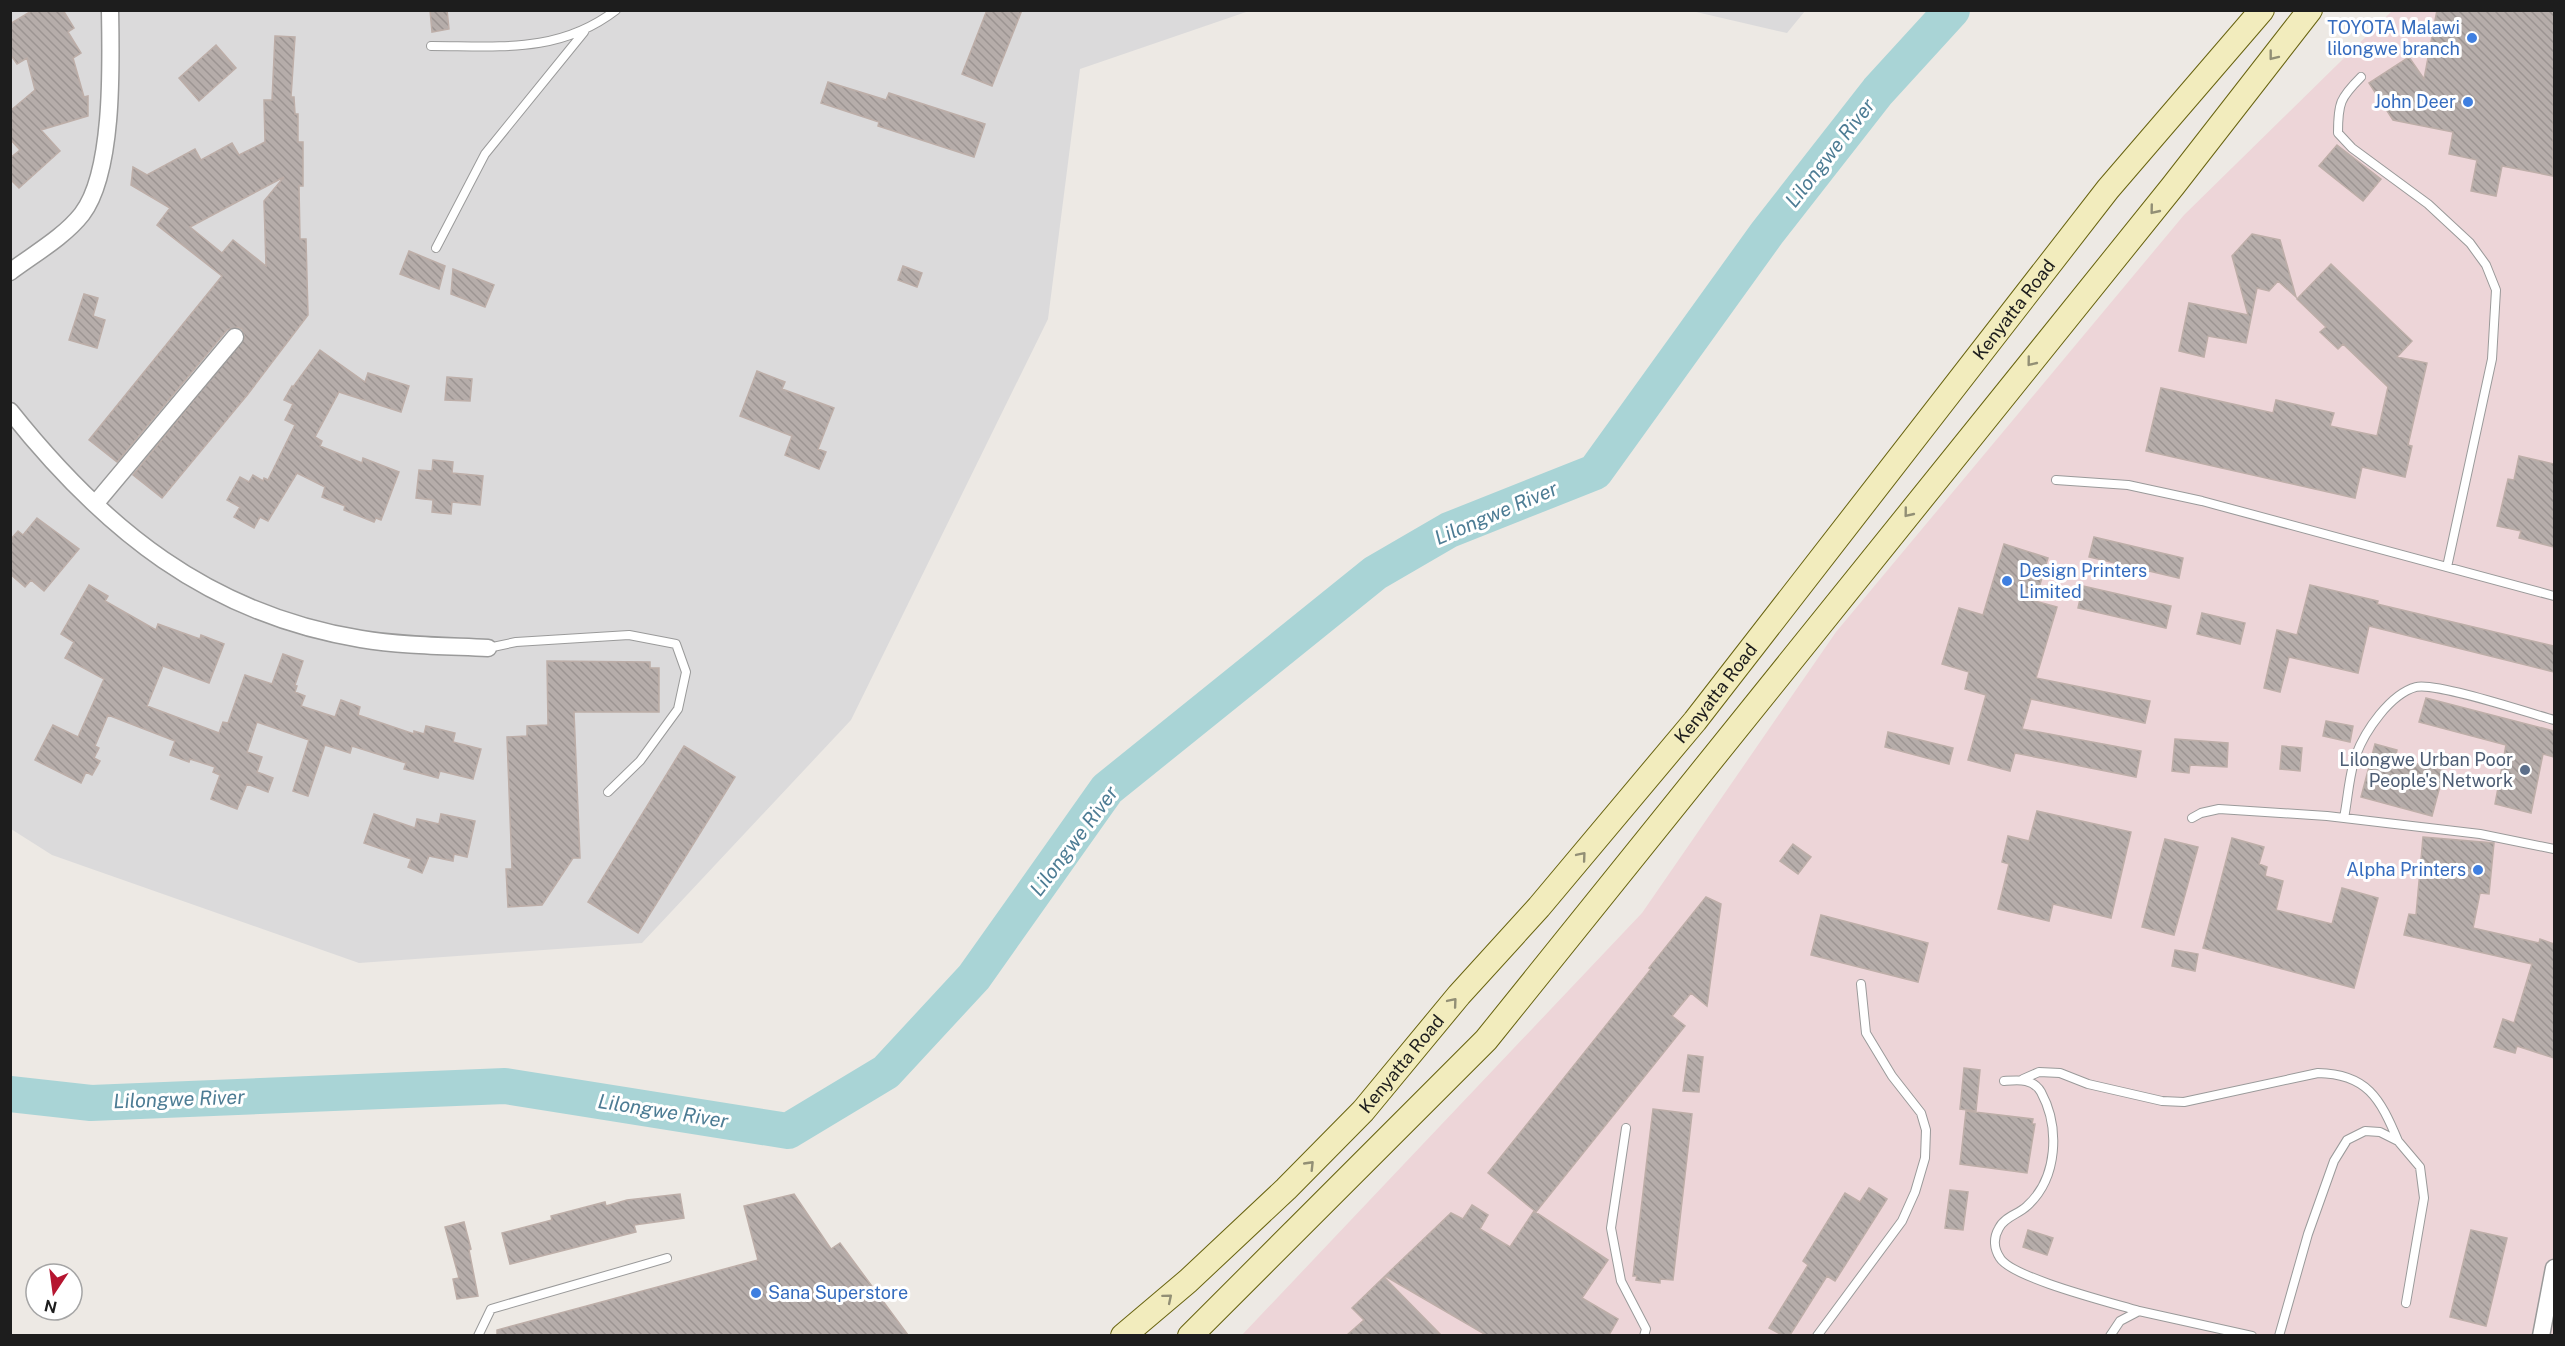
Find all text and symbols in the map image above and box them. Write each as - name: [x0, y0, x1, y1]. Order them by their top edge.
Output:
- place label: TOYOTA Malawi lilongwe branch: [2327, 17, 2460, 59]
- marker: TOYOTA Malawi lilongwe branch: [2465, 31, 2479, 45]
- one-way arrow: [2270, 50, 2281, 61]
- place label: John Deer: [2374, 91, 2456, 112]
- water label: Lilongwe River: [1780, 93, 1880, 212]
- marker: John Deer: [2461, 95, 2475, 109]
- one-way arrow: [2150, 203, 2161, 214]
- street label: Kenyatta Road: [1968, 255, 2059, 364]
- one-way arrow: [2027, 355, 2038, 366]
- water label: Lilongwe River: [1431, 476, 1562, 550]
- one-way arrow: [1905, 506, 1916, 517]
- place label: Design Printers Limited: [2019, 560, 2147, 602]
- marker: Design Printers Limited: [2000, 574, 2014, 588]
- street label: Kenyatta Road: [1670, 639, 1761, 747]
- place label: Lilongwe Urban Poor People's Network: [2339, 749, 2513, 791]
- marker: Lilongwe Urban Poor People's Network: [2518, 763, 2532, 777]
- water label: Lilongwe River: [1025, 781, 1123, 901]
- one-way arrow: [1575, 852, 1586, 863]
- place label: Alpha Printers: [2346, 859, 2466, 880]
- marker: Alpha Printers: [2471, 863, 2485, 877]
- one-way arrow: [1446, 998, 1457, 1009]
- street label: Kenyatta Road: [1355, 1010, 1448, 1117]
- water label: Lilongwe River: [113, 1085, 246, 1113]
- water label: Lilongwe River: [596, 1089, 730, 1133]
- one-way arrow: [1303, 1161, 1314, 1172]
- north arrow: [24, 1262, 84, 1322]
- place label: Sana Superstore: [768, 1282, 908, 1303]
- marker: Sana Superstore: [749, 1286, 763, 1300]
- one-way arrow: [1161, 1294, 1172, 1305]
- text: N: [43, 1295, 59, 1317]

